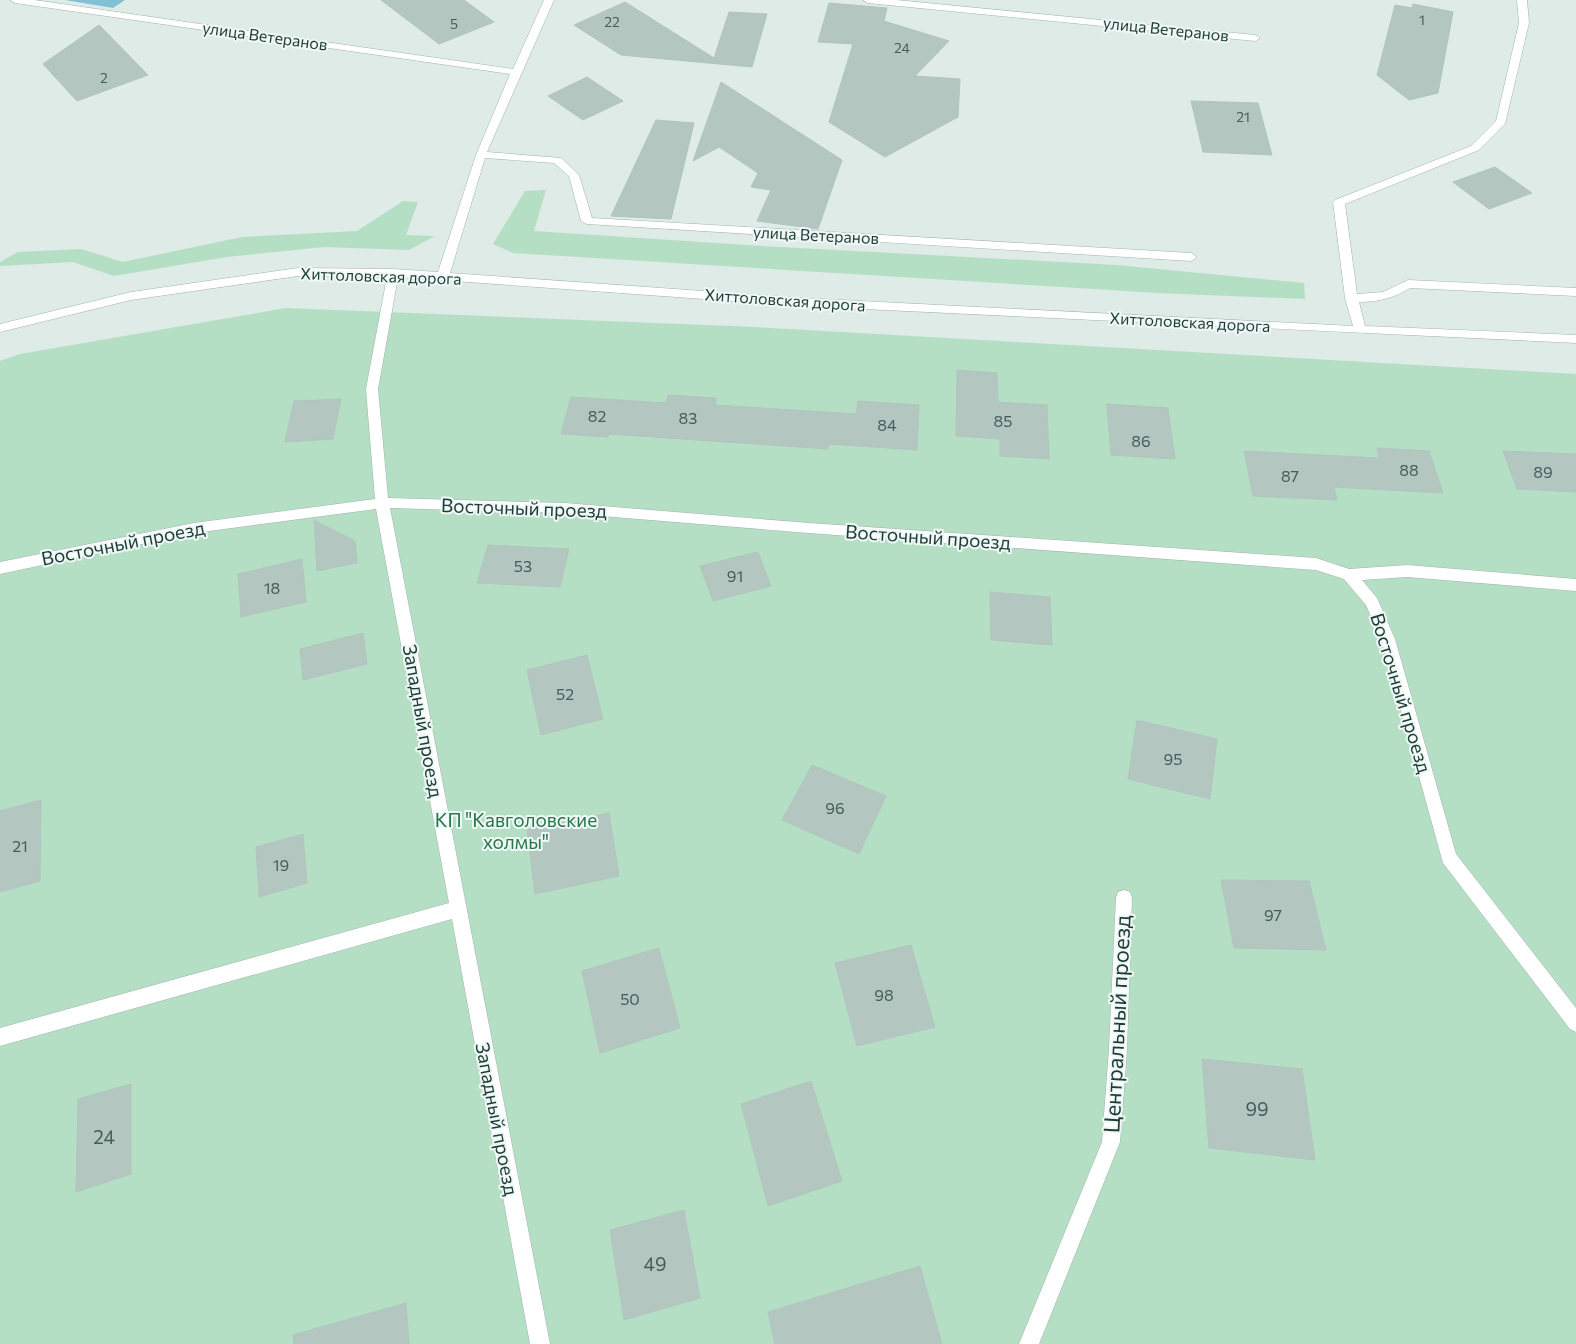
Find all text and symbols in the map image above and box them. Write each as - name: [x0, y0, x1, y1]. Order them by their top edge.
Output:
- house number: 1: [1419, 11, 1425, 28]
- street label: улица Ветеранов: [1102, 12, 1230, 45]
- house number: 22: [604, 13, 620, 30]
- house number: 5: [450, 15, 458, 32]
- street label: улица Ветеранов: [201, 17, 329, 54]
- house number: 24: [894, 39, 911, 56]
- house number: 2: [100, 69, 108, 86]
- house number: 21: [1236, 108, 1250, 125]
- street label: улица Ветеранов: [752, 222, 880, 247]
- street label: Хиттоловская дорога: [300, 263, 462, 288]
- street label: Хиттоловская дорога: [704, 284, 866, 315]
- street label: Хиттоловская дорога: [1109, 308, 1271, 335]
- house number: 82: [588, 406, 606, 425]
- house number: 83: [679, 408, 697, 427]
- house number: 85: [994, 411, 1012, 430]
- house number: 84: [877, 415, 897, 434]
- house number: 86: [1131, 431, 1151, 450]
- house number: 88: [1399, 460, 1419, 479]
- house number: 89: [1533, 462, 1553, 481]
- house number: 87: [1281, 466, 1299, 485]
- street label: Восточный проезд: [441, 493, 607, 522]
- street label: Восточный проезд: [39, 515, 207, 570]
- street label: Восточный проезд: [844, 519, 1012, 554]
- house number: 53: [514, 556, 532, 575]
- house number: 91: [727, 566, 743, 585]
- house number: 18: [264, 578, 280, 597]
- street label: Восточный проезд: [1366, 610, 1437, 776]
- street label: Западный проезд: [399, 642, 448, 799]
- house number: 52: [556, 684, 574, 703]
- house number: 95: [1164, 749, 1182, 768]
- house number: 96: [825, 798, 845, 817]
- park label: КП "Кавголовские холмы": [435, 808, 597, 853]
- house number: 21: [12, 836, 28, 855]
- house number: 19: [273, 855, 289, 874]
- house number: 97: [1264, 905, 1282, 924]
- street label: Центральный проезд: [1097, 914, 1136, 1134]
- house number: 98: [874, 985, 894, 1004]
- house number: 50: [620, 989, 640, 1008]
- street label: Западный проезд: [471, 1040, 524, 1197]
- house number: 99: [1245, 1097, 1269, 1120]
- house number: 24: [93, 1125, 115, 1148]
- house number: 49: [644, 1252, 666, 1275]

